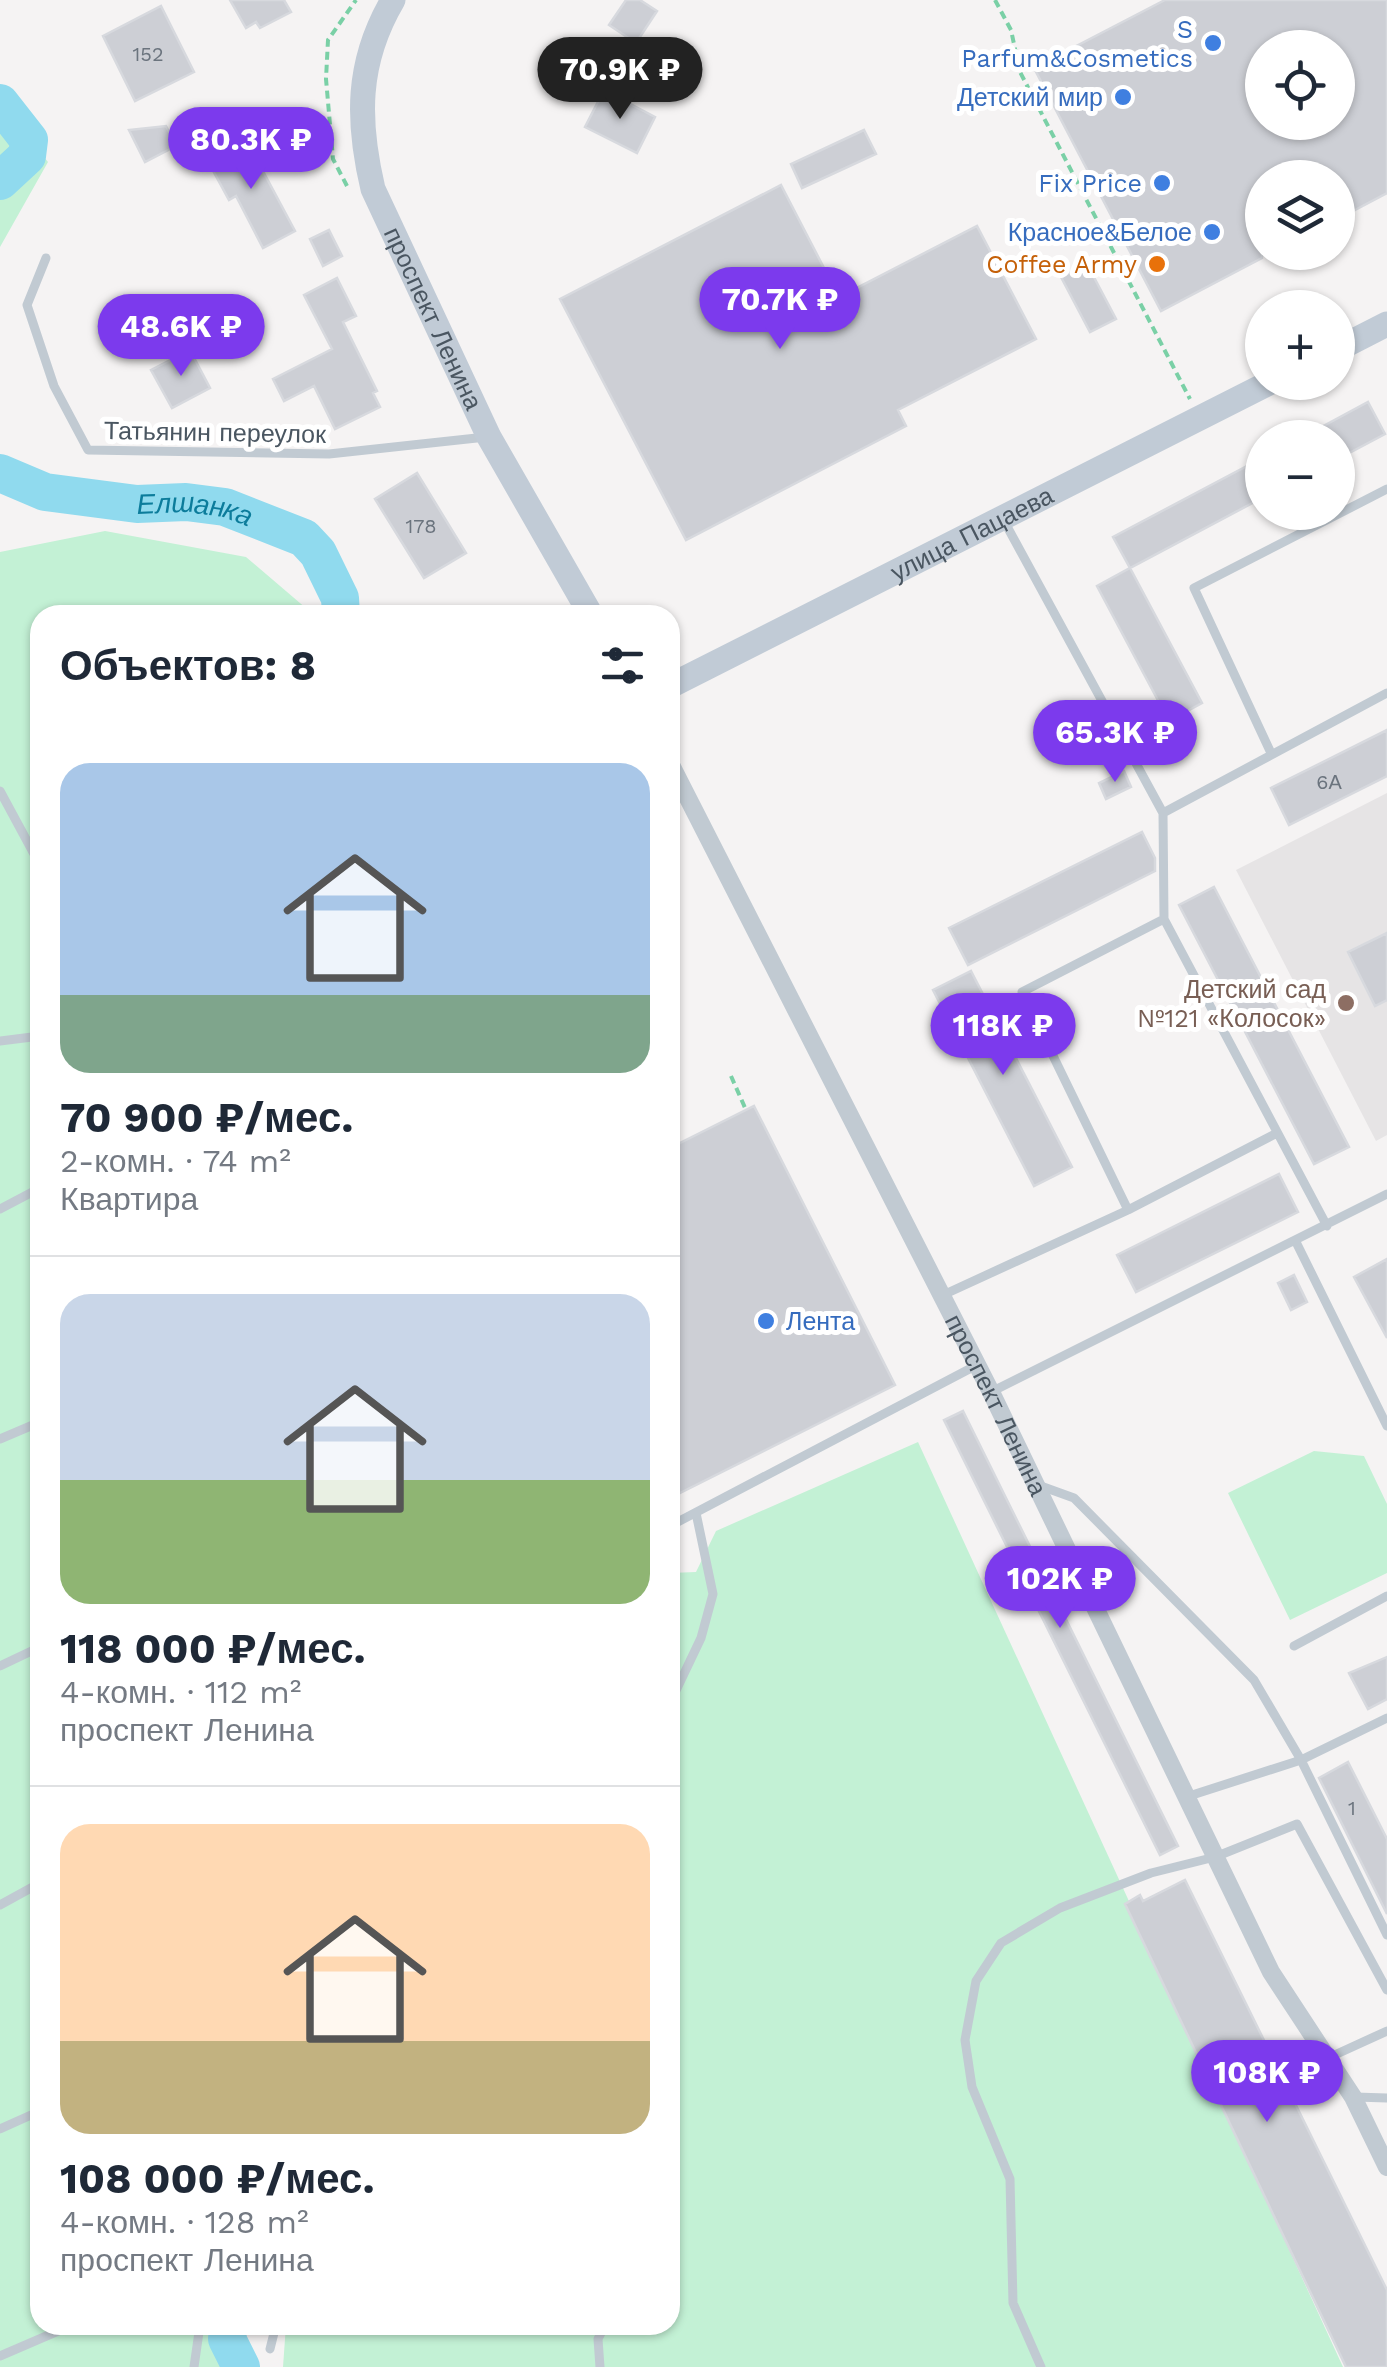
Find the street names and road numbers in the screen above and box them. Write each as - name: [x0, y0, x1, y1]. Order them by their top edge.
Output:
- street label: проспект Ленина: [378, 222, 488, 414]
- street label: Татьянин переулок: [104, 416, 327, 449]
- street label: улица Пацаева: [886, 481, 1058, 587]
- street label: проспект Ленина: [939, 1310, 1053, 1500]

